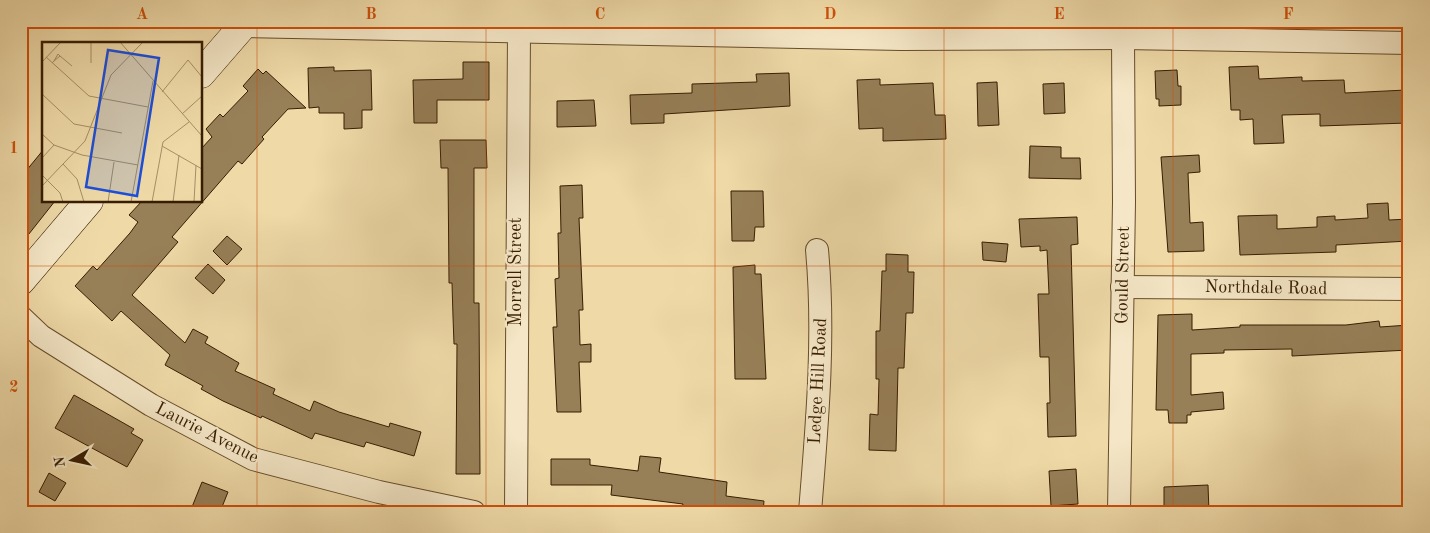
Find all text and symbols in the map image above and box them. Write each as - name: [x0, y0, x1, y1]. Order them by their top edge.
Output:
- text: A: [136, 7, 148, 23]
- text: B: [365, 7, 377, 23]
- text: C: [595, 7, 605, 23]
- text: D: [824, 7, 836, 23]
- text: E: [1053, 7, 1065, 23]
- text: F: [1283, 7, 1294, 23]
- inset map: [42, 42, 202, 202]
- text: 1: [9, 141, 19, 157]
- street label: Morrell Street: [507, 217, 525, 327]
- street label: Gould Street: [1113, 226, 1133, 324]
- street label: Northdale Road: [1204, 278, 1328, 298]
- street label: Ledge Hill Road: [806, 317, 830, 445]
- text: 2: [9, 380, 19, 396]
- street label: Laurie Avenue: [152, 399, 262, 467]
- north arrow: [48, 436, 98, 486]
- text: N: [52, 455, 68, 468]

